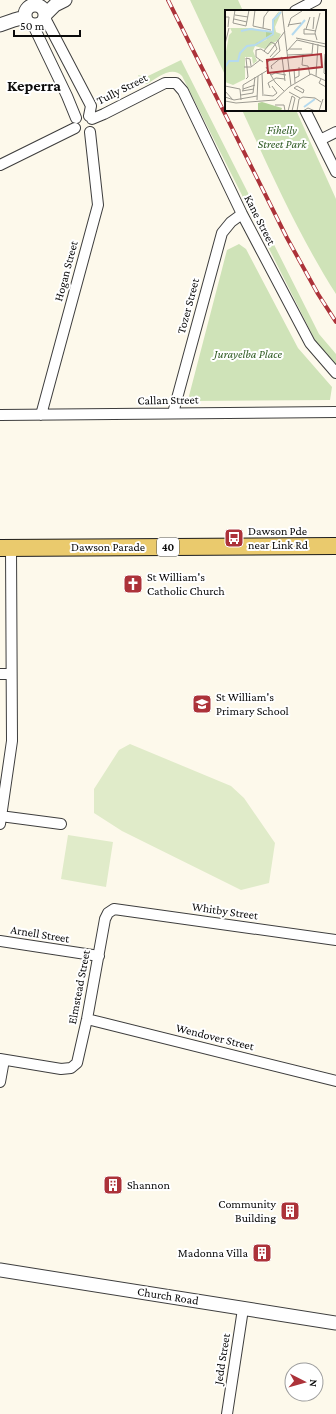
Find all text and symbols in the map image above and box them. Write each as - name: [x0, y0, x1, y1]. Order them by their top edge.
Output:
- inset map: [225, 10, 326, 111]
- scale bar: [14, 12, 80, 38]
- text: 50 m: [20, 19, 45, 33]
- street label: Tully Street: [94, 70, 151, 108]
- district label: Keperra: [7, 77, 61, 94]
- park label: Fihelly Street Park: [258, 123, 307, 151]
- street label: Kane Street: [241, 193, 279, 248]
- street label: Hogan Street: [51, 238, 81, 303]
- street label: Tozer Street: [174, 276, 202, 335]
- park label: Jurayelba Place: [212, 347, 283, 361]
- street label: Callan Street: [137, 392, 200, 408]
- place label: Dawson Pde near Link Rd: [248, 524, 309, 552]
- bus stop icon: Dawson Pde near Link Rd: [223, 527, 245, 549]
- road number: 40: [157, 538, 179, 556]
- street label: Dawson Parade: [71, 540, 145, 554]
- place label: St William's Catholic Church: [147, 570, 225, 598]
- church icon: St William's Catholic Church: [122, 573, 144, 595]
- place label: St William's Primary School: [216, 690, 289, 718]
- school or university icon: St William's Primary School: [191, 693, 213, 715]
- street label: Whitby Street: [191, 899, 260, 923]
- street label: Arnell Street: [10, 922, 71, 946]
- street label: Elmstead Street: [65, 948, 93, 1025]
- street label: Wendover Street: [175, 1021, 256, 1054]
- building icon: Shannon: [102, 1174, 124, 1196]
- place label: Shannon: [127, 1178, 170, 1192]
- place label: Community Building: [218, 1197, 276, 1225]
- building icon: Community Building: [279, 1200, 301, 1222]
- building icon: Madonna Villa: [251, 1242, 273, 1264]
- place label: Madonna Villa: [178, 1246, 248, 1260]
- street label: Church Road: [136, 1284, 200, 1308]
- street label: Jedd Street: [211, 1331, 233, 1387]
- north arrow: [284, 1362, 324, 1402]
- text: N: [308, 1379, 320, 1388]

